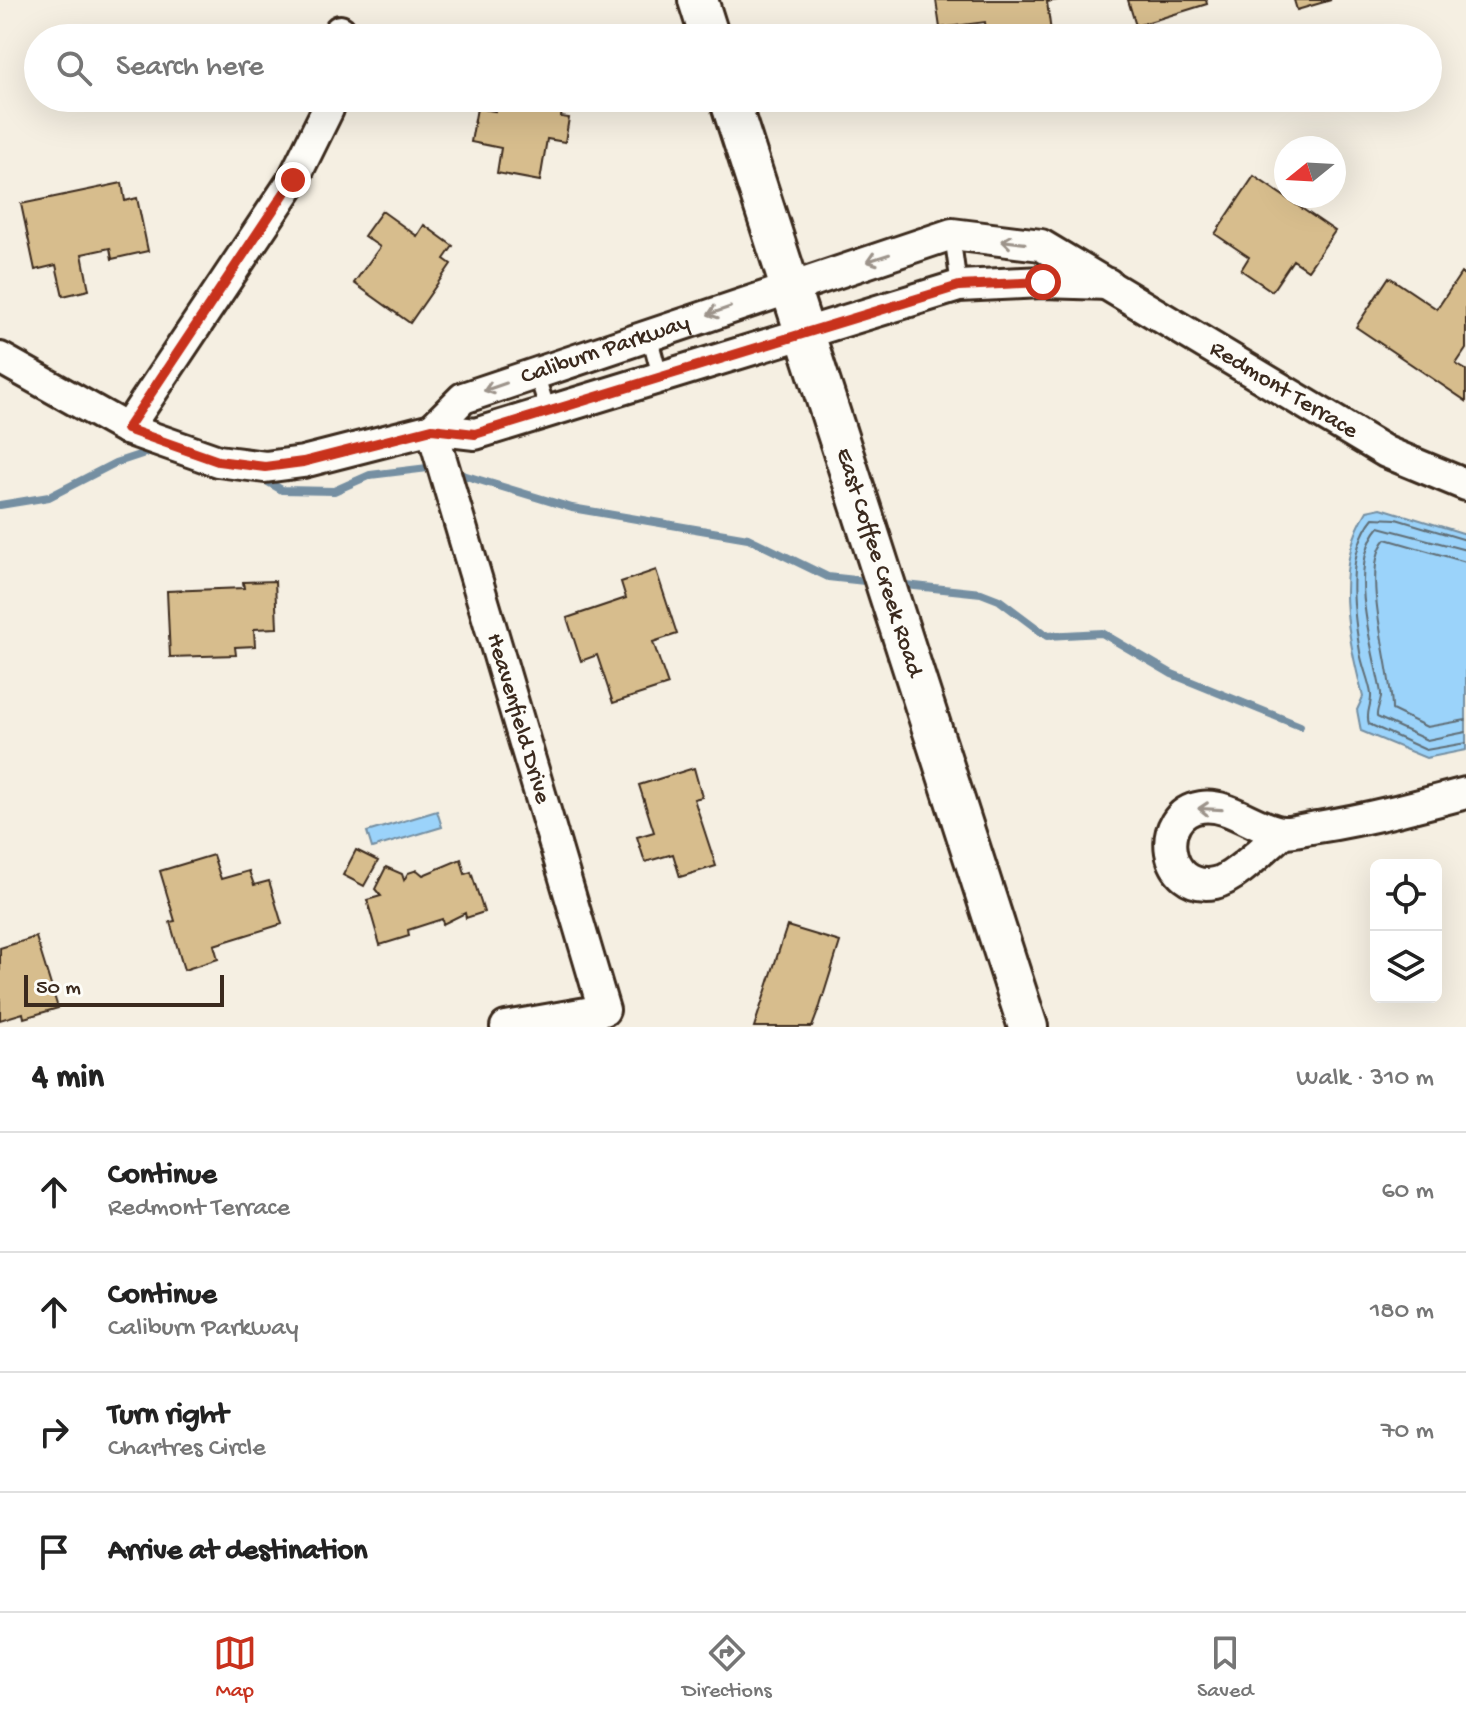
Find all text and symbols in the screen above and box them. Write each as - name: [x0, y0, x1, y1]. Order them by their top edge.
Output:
- search box: [24, 24, 1442, 112]
- icon: search: [52, 46, 96, 90]
- text: Search here: [116, 51, 264, 86]
- north arrow: [1274, 136, 1346, 208]
- route end: [275, 162, 311, 198]
- one-way arrow: [1000, 234, 1027, 249]
- one-way arrow: [865, 252, 890, 267]
- route start: [1025, 264, 1061, 300]
- one-way arrow: [707, 305, 732, 320]
- street label: Caliburn Parkway: [517, 308, 694, 392]
- street label: Redmont Terrace: [1204, 335, 1363, 446]
- one-way arrow: [483, 380, 508, 395]
- street label: East Coffee Creek Road: [828, 445, 929, 682]
- street label: Heavenfield Drive: [479, 630, 557, 808]
- one-way arrow: [1197, 801, 1223, 816]
- map controls: [1370, 859, 1442, 1003]
- button: locate: [1370, 859, 1442, 931]
- button: layers: [1370, 931, 1442, 1003]
- scale bar: [24, 971, 224, 1007]
- text: 50 m: [36, 976, 81, 1002]
- text: 4 min: [32, 1059, 104, 1099]
- text: Walk · 310 m: [1296, 1064, 1434, 1095]
- text: Continue: [108, 1159, 217, 1194]
- icon: ahead: [32, 1170, 76, 1214]
- text: 60 m: [1381, 1177, 1434, 1208]
- text: Redmont Terrace: [108, 1194, 290, 1225]
- text: Continue: [108, 1279, 217, 1314]
- icon: ahead: [32, 1290, 76, 1334]
- text: 180 m: [1370, 1297, 1434, 1328]
- text: Caliburn Parkway: [108, 1314, 298, 1345]
- text: Turn right: [108, 1399, 228, 1434]
- icon: right: [32, 1410, 76, 1454]
- text: 70 m: [1381, 1417, 1434, 1448]
- text: Chartres Circle: [108, 1434, 266, 1465]
- icon: arrive: [32, 1530, 76, 1574]
- text: Arrive at destination: [108, 1535, 368, 1570]
- tab: Map: [213, 1631, 257, 1705]
- tab: Directions: [682, 1631, 772, 1705]
- tab: Saved: [1197, 1631, 1253, 1705]

